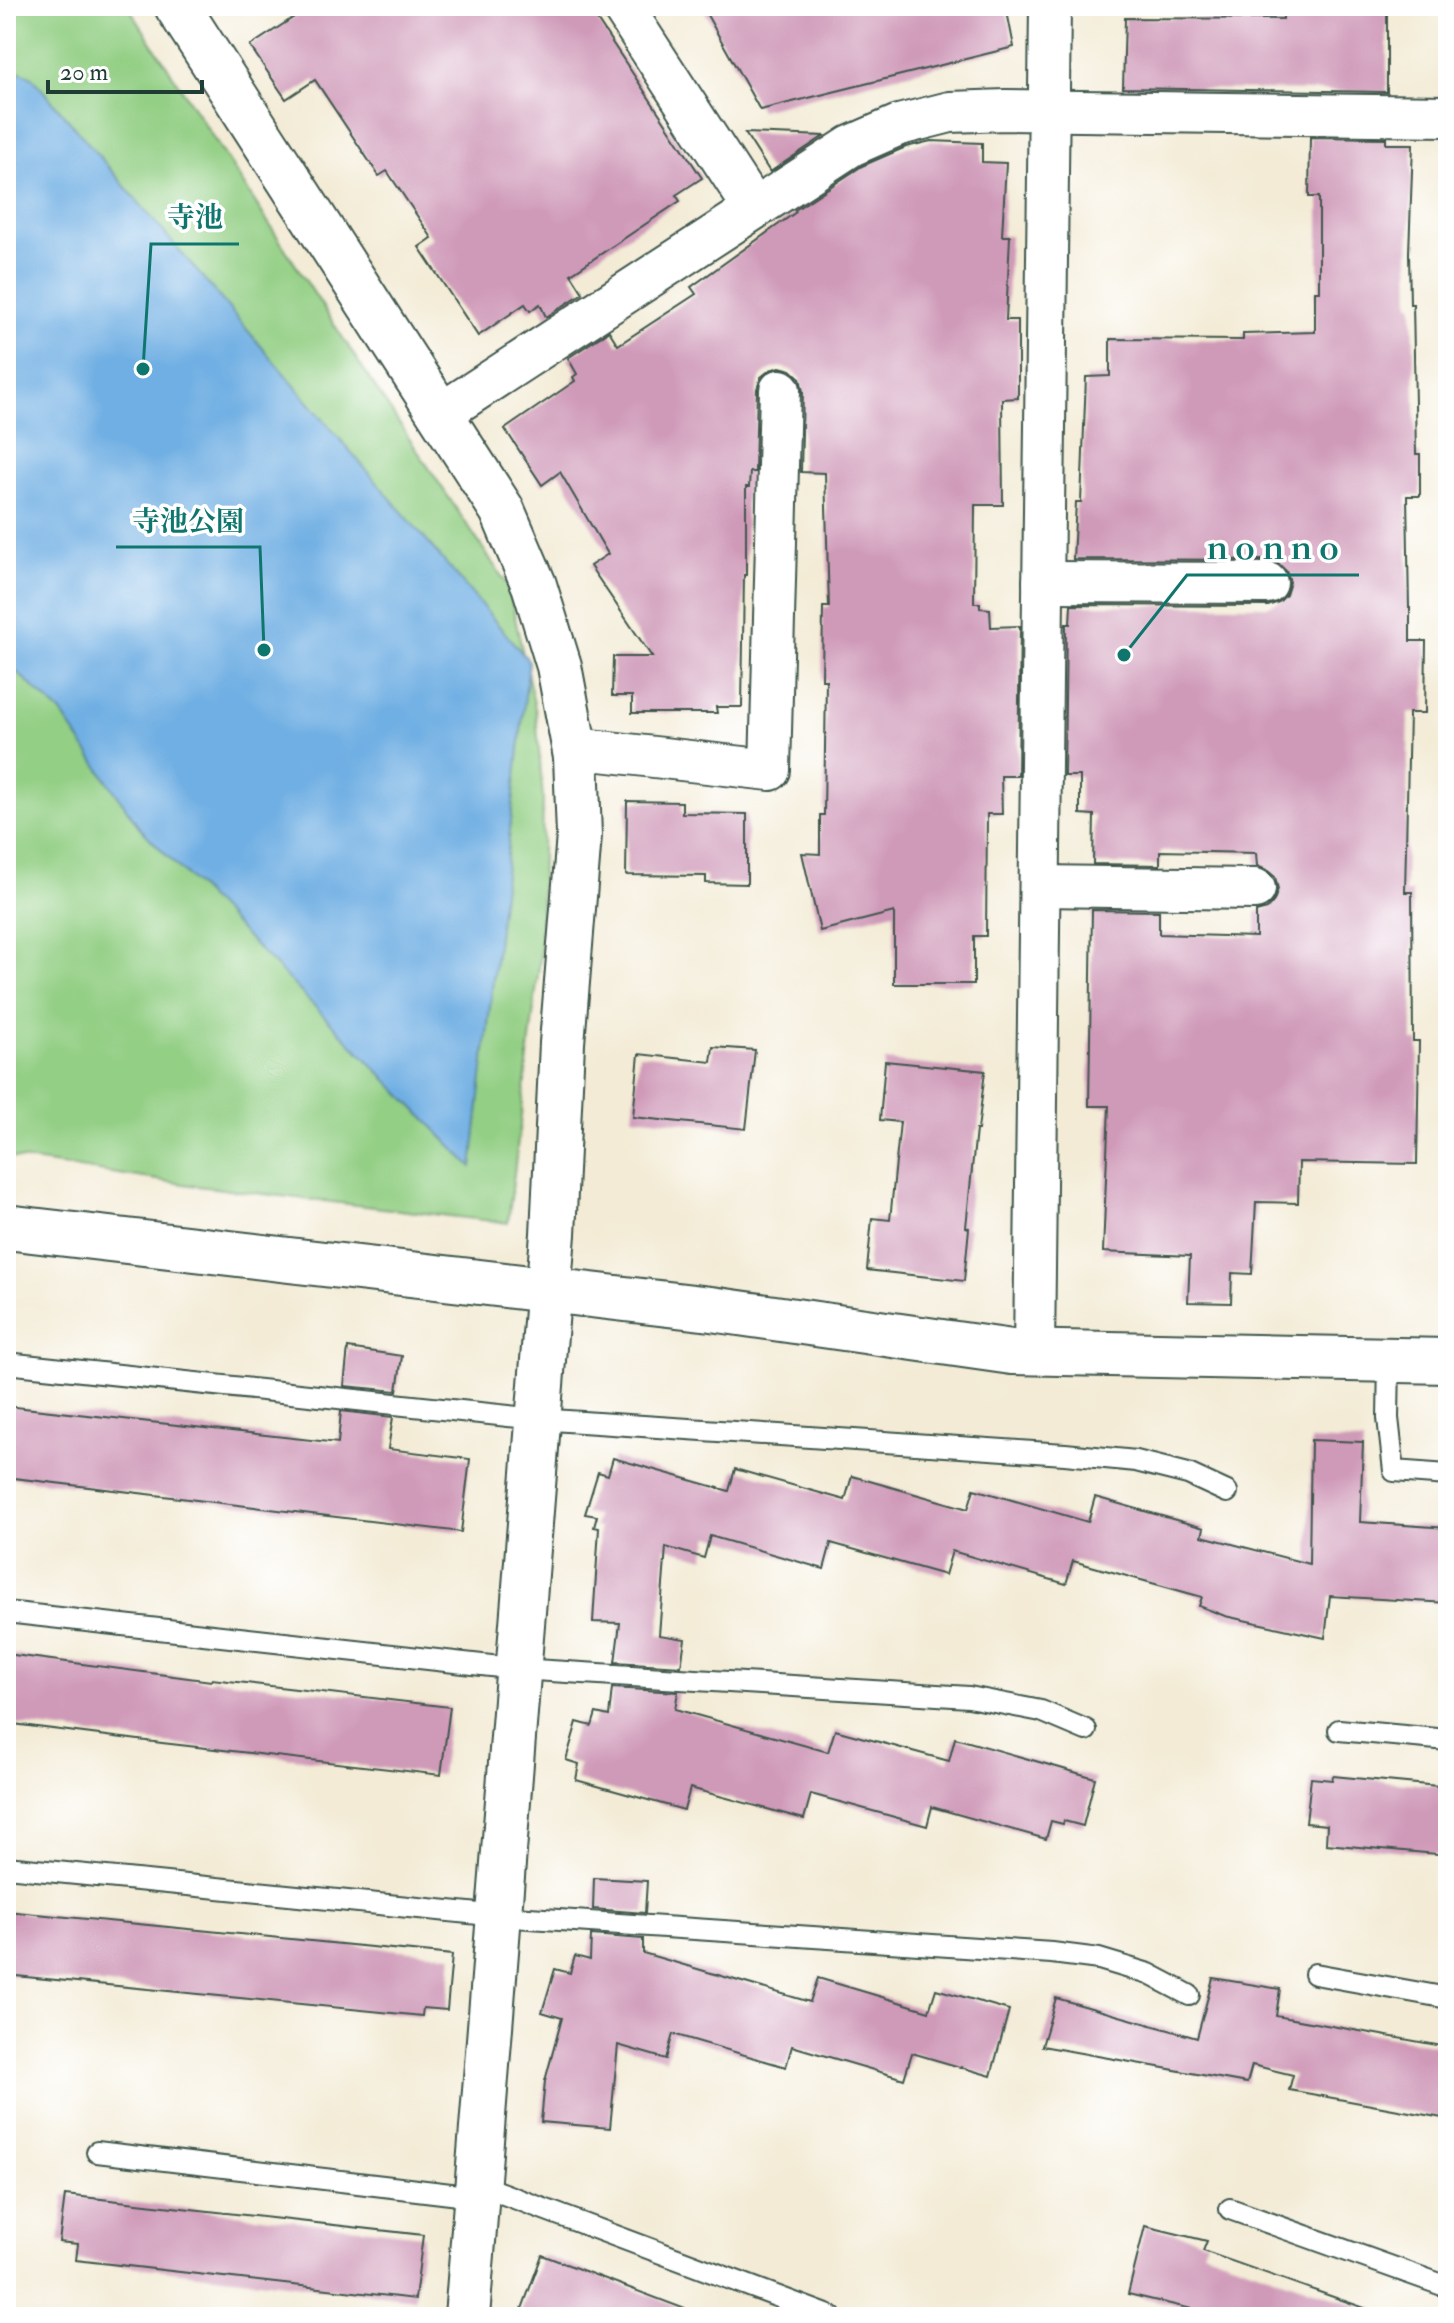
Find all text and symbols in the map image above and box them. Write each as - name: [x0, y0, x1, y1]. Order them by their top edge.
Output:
- scale bar: [48, 44, 202, 94]
- text: 20 m: [60, 57, 109, 88]
- callout: 寺池: [151, 192, 239, 244]
- text: 寺池: [167, 201, 223, 236]
- callout: 寺池公園: [116, 495, 260, 547]
- text: 寺池公園: [132, 505, 244, 540]
- callout: ｎｏｎｎｏ: [1187, 523, 1359, 575]
- text: ｎｏｎｎｏ: [1203, 533, 1343, 568]

